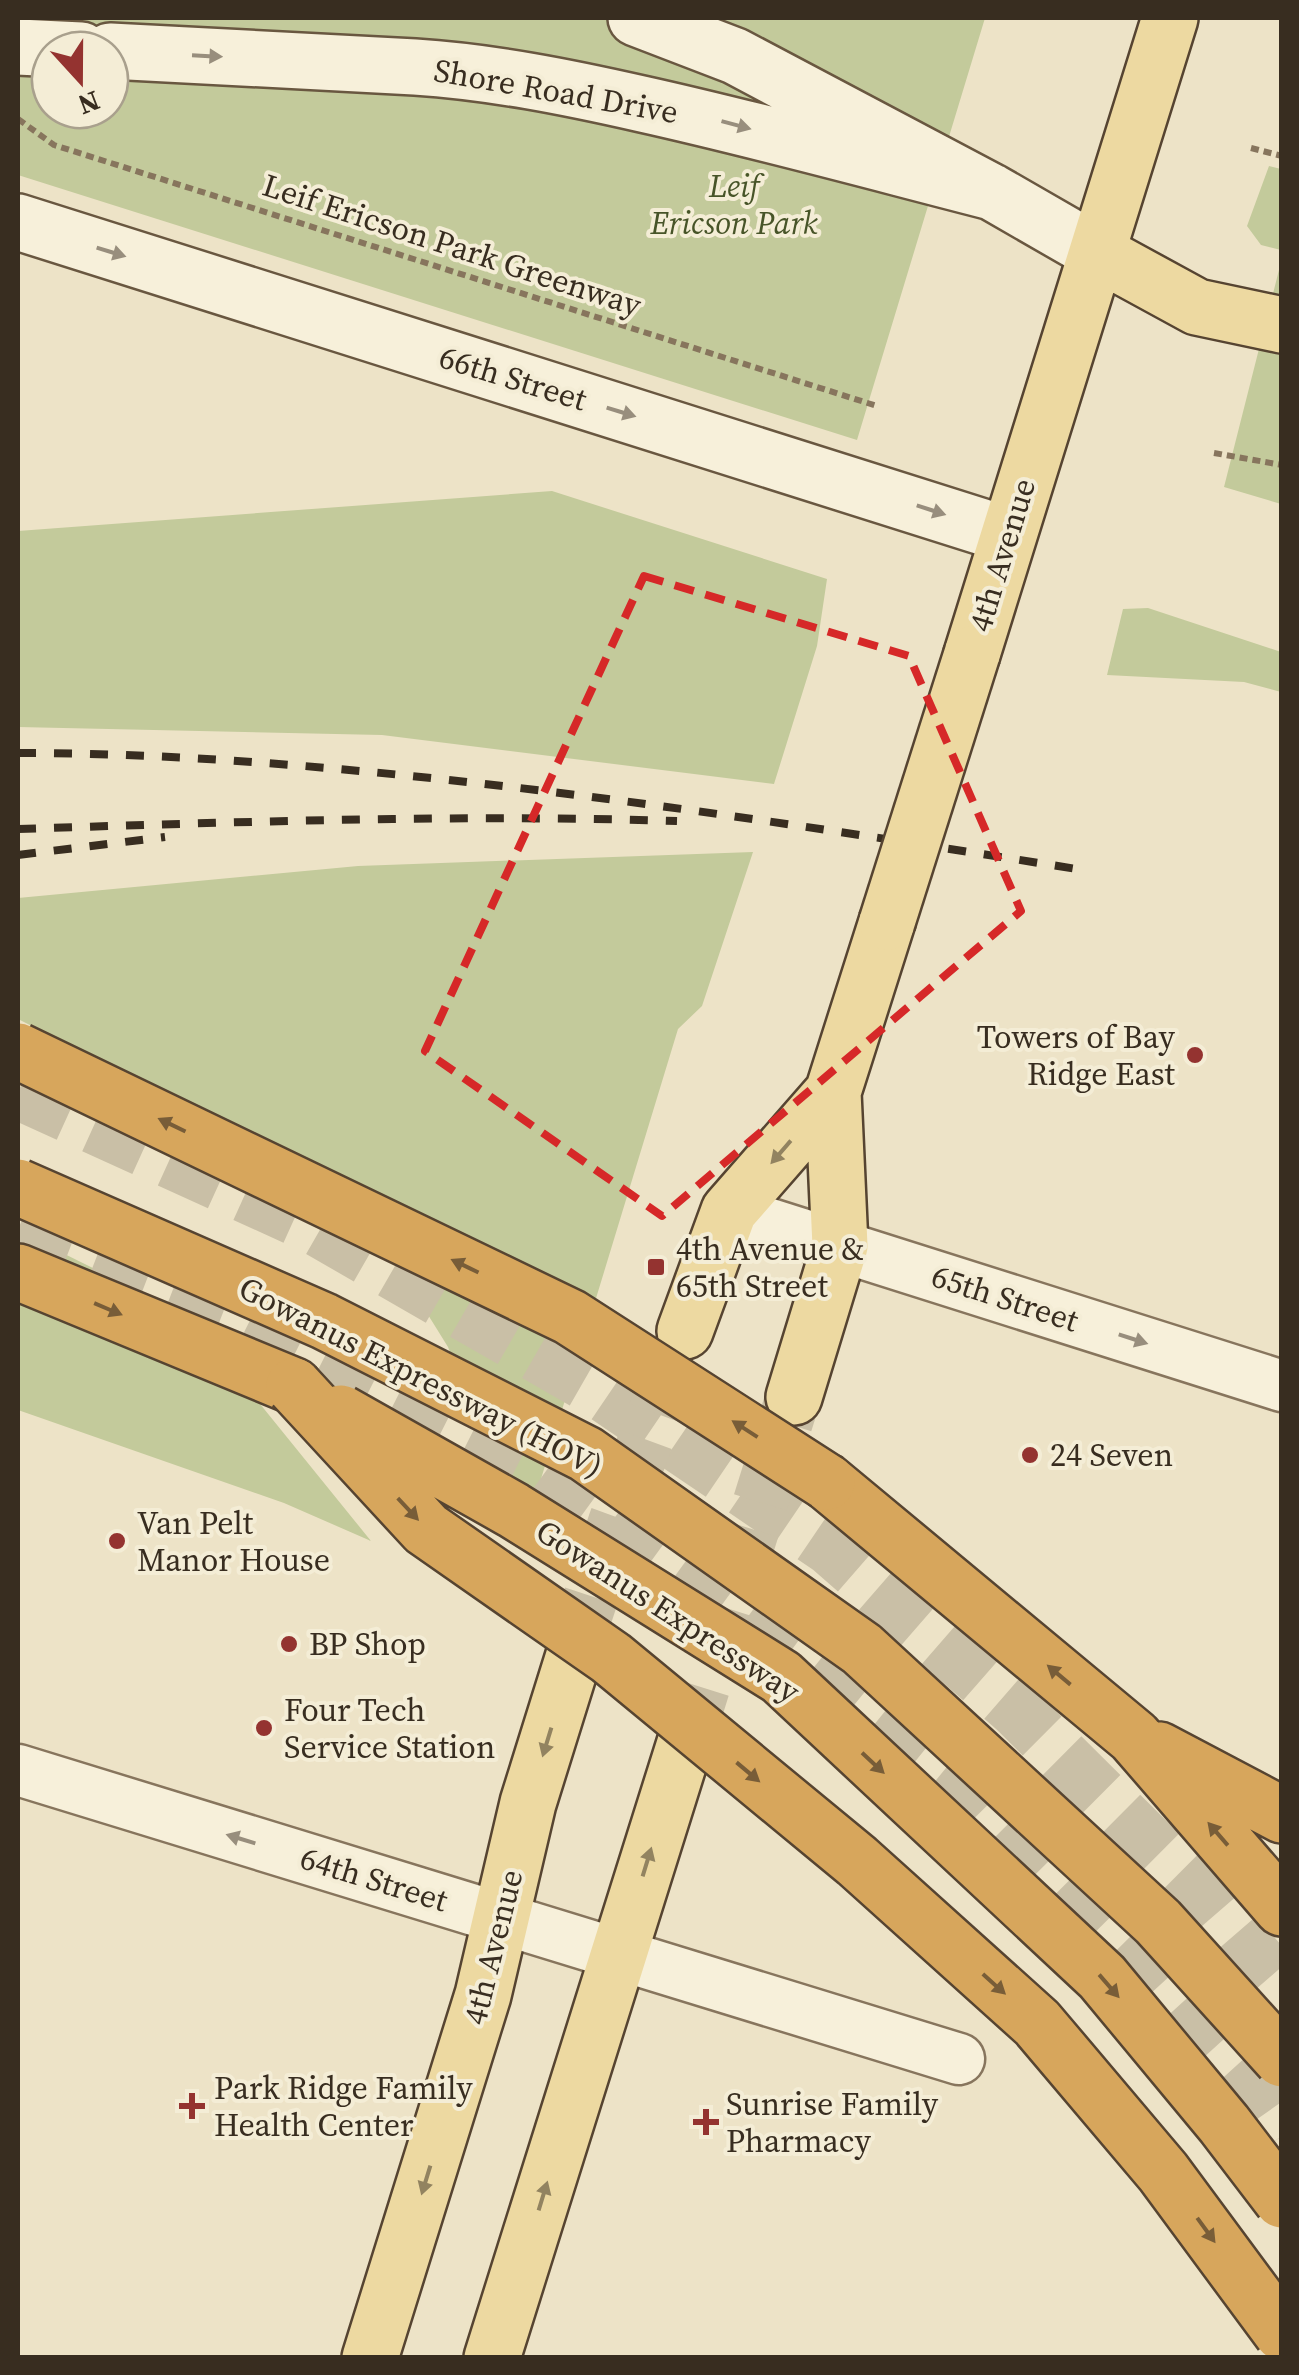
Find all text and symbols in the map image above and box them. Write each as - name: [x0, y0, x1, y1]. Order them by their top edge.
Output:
- north arrow: [30, 30, 130, 130]
- one-way arrow: [192, 48, 224, 64]
- street label: Shore Road Drive: [431, 48, 681, 134]
- text: N: [73, 82, 105, 125]
- one-way arrow: [721, 118, 752, 134]
- street label: Leif Ericson Park Greenway: [257, 163, 647, 327]
- park label: Leif Ericson Park: [649, 164, 819, 245]
- one-way arrow: [96, 245, 126, 260]
- street label: 66th Street: [434, 335, 593, 421]
- one-way arrow: [606, 406, 636, 421]
- street label: 4th Avenue: [958, 473, 1046, 637]
- one-way arrow: [916, 503, 946, 518]
- place label: Towers of Bay Ridge East: [977, 1015, 1176, 1096]
- marker: Towers of Bay Ridge East: [1184, 1044, 1206, 1066]
- one-way arrow: [157, 1117, 186, 1134]
- one-way arrow: [770, 1140, 793, 1164]
- place label: 4th Avenue & 65th Street: [676, 1227, 865, 1308]
- street label: 65th Street: [926, 1254, 1085, 1343]
- marker: 4th Avenue & 65th Street: [645, 1256, 667, 1278]
- one-way arrow: [450, 1258, 479, 1275]
- street label: Gowanus Expressway (HOV): [231, 1266, 611, 1488]
- one-way arrow: [93, 1301, 122, 1317]
- one-way arrow: [1119, 1332, 1149, 1347]
- one-way arrow: [731, 1421, 759, 1439]
- place label: 24 Seven: [1050, 1433, 1173, 1477]
- marker: 24 Seven: [1019, 1444, 1041, 1466]
- one-way arrow: [396, 1497, 419, 1521]
- place label: Van Pelt Manor House: [137, 1501, 330, 1582]
- street label: Gowanus Expressway: [528, 1509, 809, 1713]
- marker: Van Pelt Manor House: [106, 1530, 128, 1552]
- place label: BP Shop: [309, 1622, 426, 1666]
- marker: BP Shop: [278, 1633, 300, 1655]
- one-way arrow: [1046, 1665, 1071, 1686]
- place label: Four Tech Service Station: [284, 1688, 495, 1769]
- marker: Four Tech Service Station: [253, 1717, 275, 1739]
- one-way arrow: [539, 1727, 554, 1758]
- one-way arrow: [861, 1751, 885, 1774]
- one-way arrow: [736, 1760, 761, 1782]
- one-way arrow: [1208, 1822, 1230, 1847]
- one-way arrow: [225, 1831, 255, 1846]
- street label: 64th Street: [295, 1836, 454, 1922]
- one-way arrow: [640, 1846, 655, 1876]
- street label: 4th Avenue: [453, 1865, 533, 2029]
- one-way arrow: [981, 1973, 1006, 1995]
- one-way arrow: [1098, 1973, 1120, 1998]
- place label: Park Ridge Family Health Center: [214, 2066, 473, 2147]
- place label: Sunrise Family Pharmacy: [726, 2082, 939, 2163]
- marker: Park Ridge Family Health Center: [179, 2093, 205, 2119]
- marker: Sunrise Family Pharmacy: [695, 2111, 717, 2133]
- one-way arrow: [417, 2165, 432, 2195]
- one-way arrow: [536, 2180, 551, 2210]
- one-way arrow: [1195, 2217, 1215, 2243]

